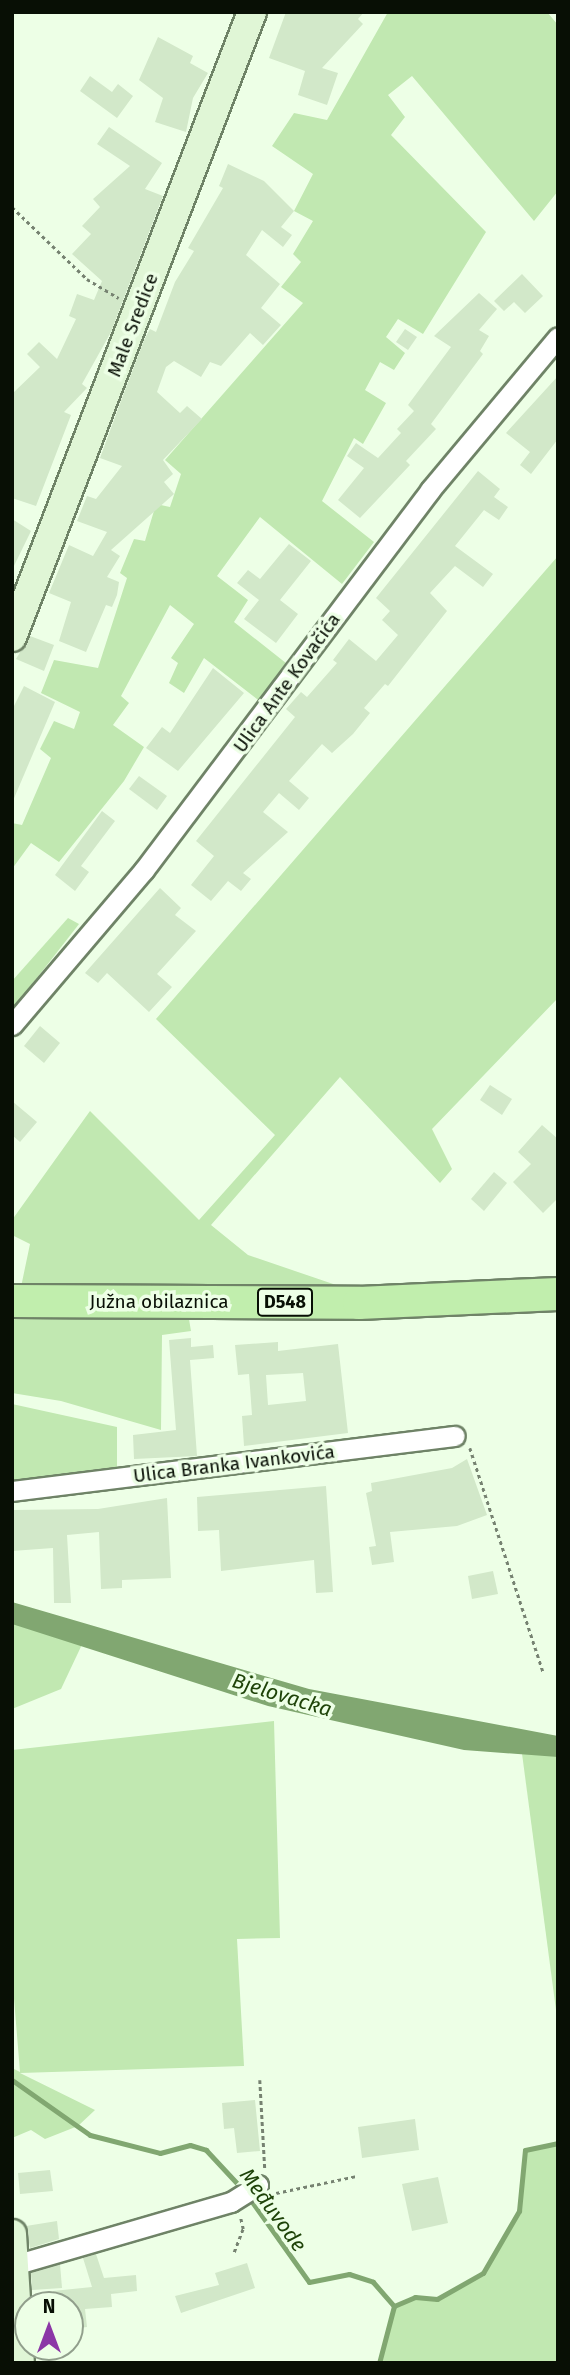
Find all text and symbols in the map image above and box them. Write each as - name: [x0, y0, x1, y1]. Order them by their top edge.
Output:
- street label: Male Sredice: [103, 270, 163, 380]
- street label: Ulica Ante Kovačića: [229, 609, 345, 757]
- road number: D548: [257, 1288, 313, 1316]
- street label: Južna obilaznica: [89, 1291, 229, 1313]
- street label: Ulica Branka Ivankovića: [132, 1440, 336, 1488]
- water label: Bjelovacka: [229, 1668, 335, 1722]
- water label: Međuvode: [234, 2163, 312, 2257]
- north arrow: [14, 2291, 84, 2361]
- text: N: [43, 2295, 55, 2318]

